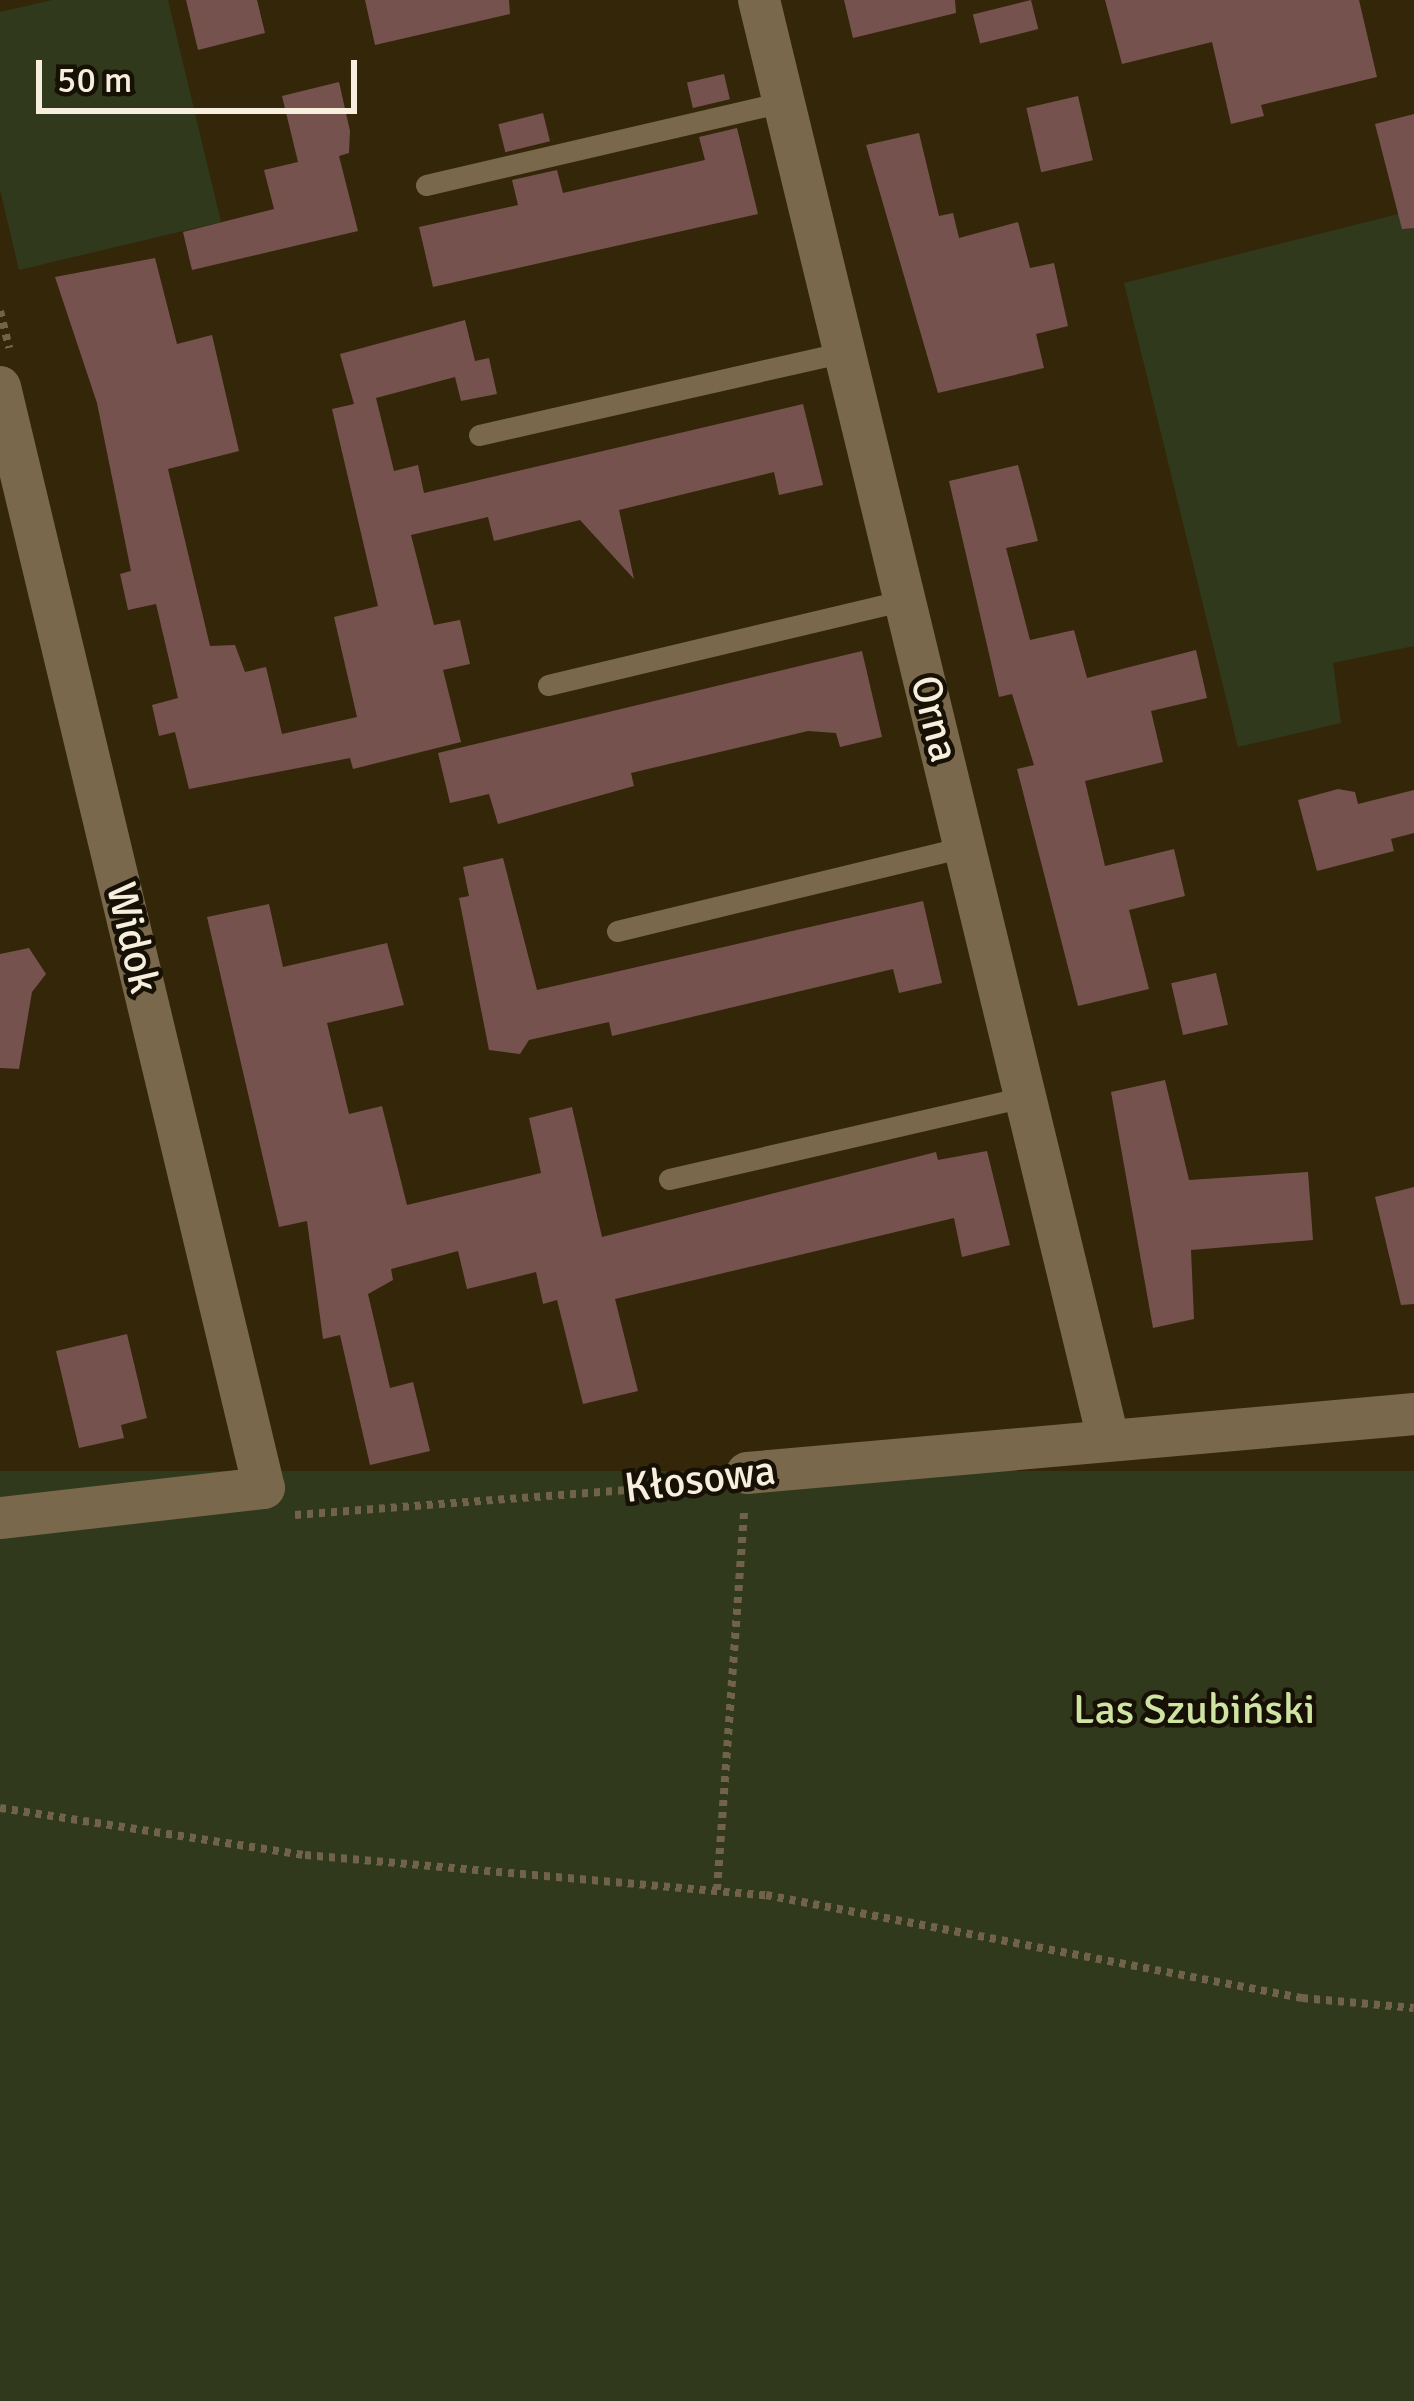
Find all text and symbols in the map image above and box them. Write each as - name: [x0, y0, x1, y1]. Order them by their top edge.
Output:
- scale bar: [42, 36, 363, 110]
- text: 50 m: [57, 58, 133, 103]
- street label: Orna: [899, 671, 969, 767]
- street label: Widok: [95, 878, 169, 998]
- street label: Kłosowa: [622, 1446, 778, 1514]
- park label: Las Szubiński: [1073, 1685, 1315, 1735]

